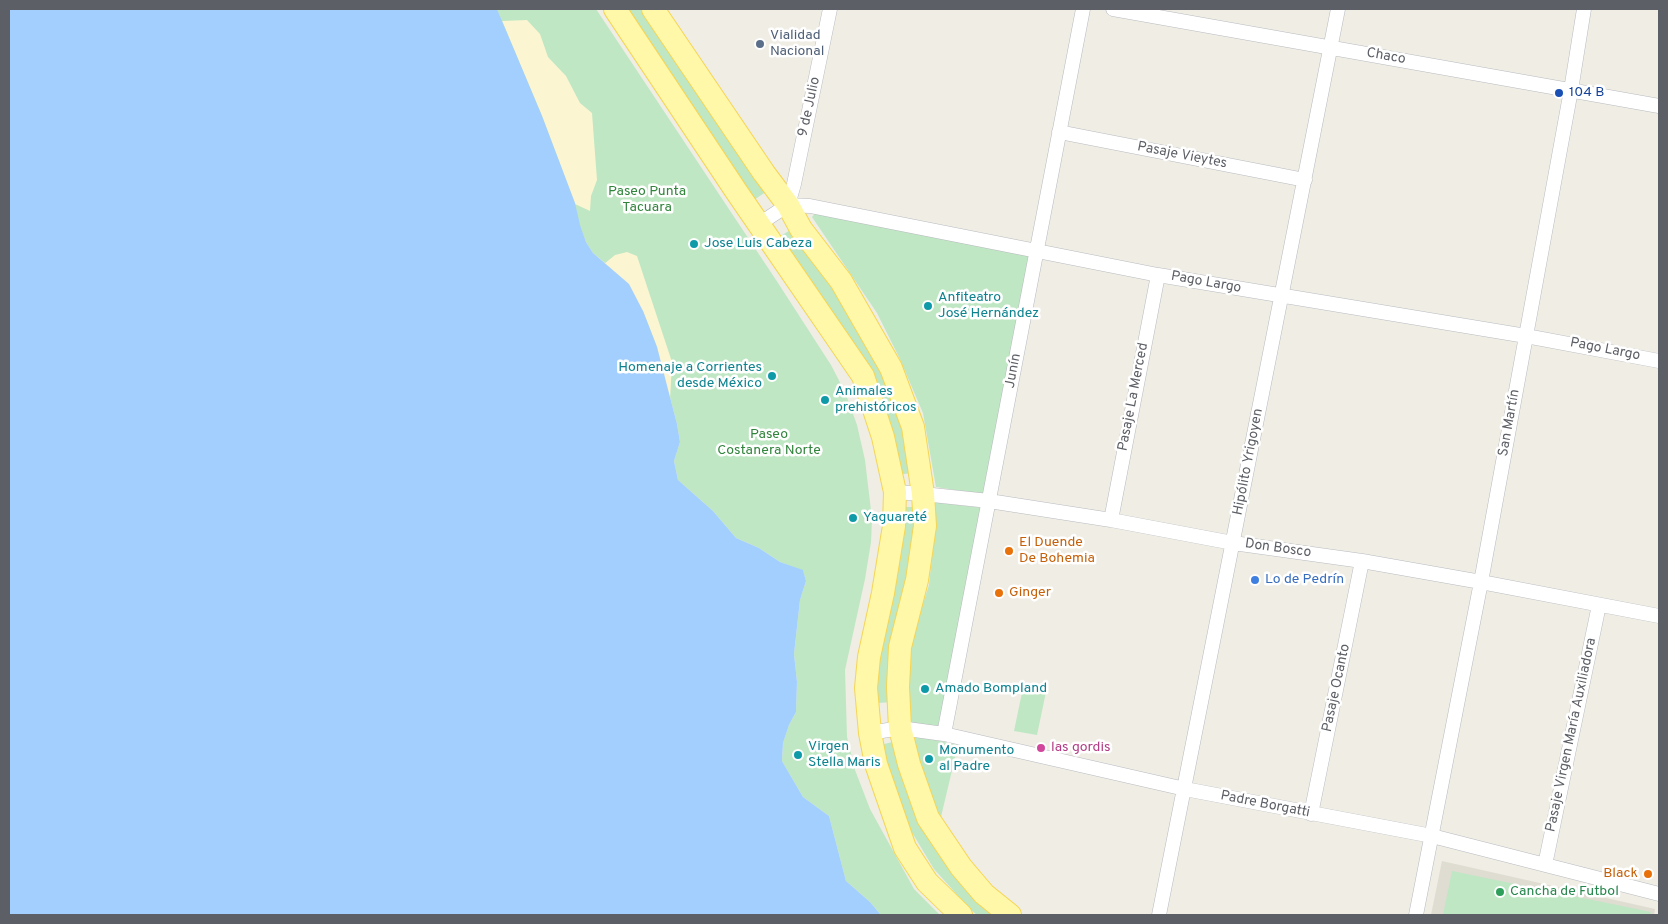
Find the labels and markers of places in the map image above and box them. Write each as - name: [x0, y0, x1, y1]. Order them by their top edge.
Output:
- place label: Vialidad Nacional: [770, 28, 824, 60]
- marker: Vialidad Nacional: [754, 38, 766, 50]
- place label: 104 B: [1569, 85, 1604, 101]
- marker: 104 B: [1553, 87, 1565, 99]
- place label: Jose Luis Cabeza: [704, 236, 812, 252]
- marker: Jose Luis Cabeza: [688, 238, 700, 250]
- place label: Anfiteatro José Hernández: [938, 290, 1039, 322]
- marker: Anfiteatro José Hernández: [922, 300, 934, 312]
- place label: Homenaje a Corrientes desde México: [618, 360, 762, 392]
- marker: Homenaje a Corrientes desde México: [766, 370, 778, 382]
- place label: Animales prehistóricos: [835, 384, 917, 417]
- marker: Animales prehistóricos: [819, 394, 831, 406]
- place label: Yaguareté: [863, 510, 927, 526]
- marker: Yaguareté: [847, 512, 859, 524]
- place label: El Duende De Bohemia: [1019, 535, 1095, 568]
- marker: El Duende De Bohemia: [1003, 545, 1015, 557]
- place label: Lo de Pedrín: [1265, 572, 1344, 588]
- marker: Lo de Pedrín: [1249, 574, 1261, 586]
- place label: Ginger: [1009, 585, 1051, 601]
- marker: Ginger: [993, 587, 1005, 599]
- place label: Amado Bompland: [935, 681, 1047, 697]
- marker: Amado Bompland: [919, 683, 931, 695]
- place label: Virgen Stella Maris: [808, 739, 881, 772]
- place label: las gordis: [1051, 740, 1111, 756]
- marker: las gordis: [1035, 742, 1047, 754]
- place label: Monumento al Padre: [939, 743, 1014, 776]
- marker: Virgen Stella Maris: [792, 749, 804, 761]
- marker: Monumento al Padre: [923, 753, 935, 765]
- place label: Black: [1603, 866, 1638, 882]
- marker: Black: [1642, 868, 1654, 880]
- place label: Cancha de Futbol: [1510, 884, 1619, 900]
- marker: Cancha de Futbol: [1494, 886, 1506, 898]

